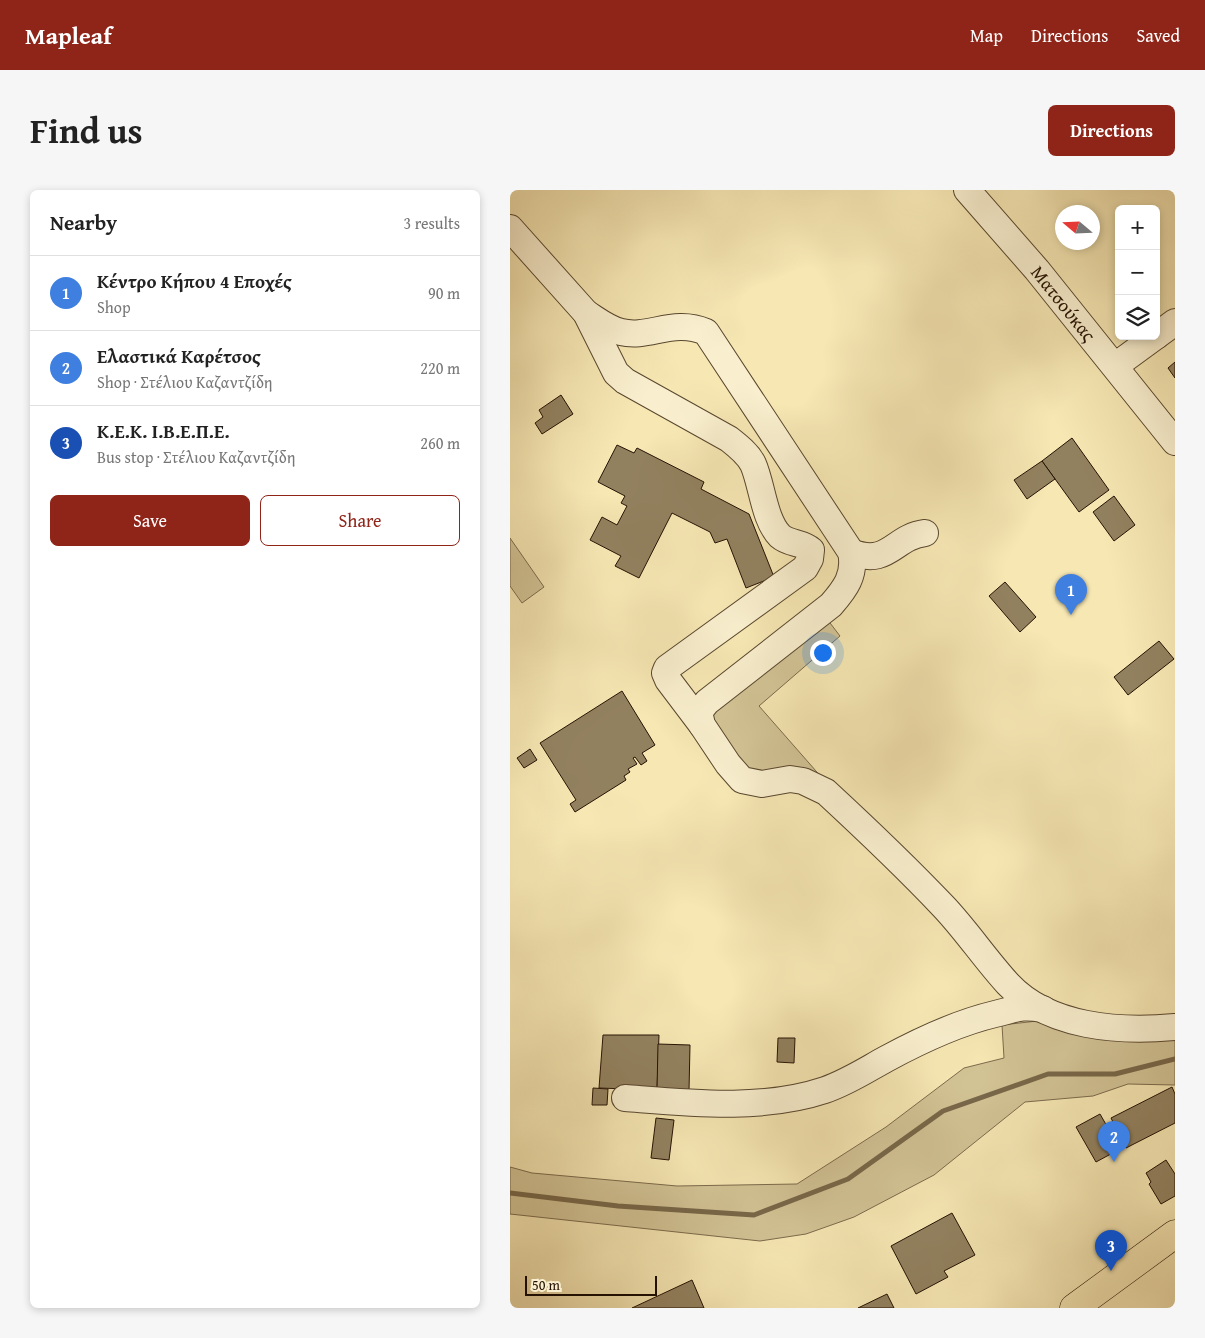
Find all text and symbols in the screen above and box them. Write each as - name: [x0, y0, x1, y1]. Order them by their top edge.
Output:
- text: Mapleaf: [25, 18, 112, 53]
- text: Map: [970, 22, 1003, 49]
- text: Directions: [1031, 22, 1108, 49]
- text: Saved: [1136, 22, 1180, 49]
- text: Find us: [30, 105, 143, 156]
- button: Directions: [1048, 105, 1175, 156]
- north arrow: [1055, 205, 1100, 250]
- map controls: [1115, 205, 1160, 340]
- button: +: [1115, 205, 1160, 250]
- text: Nearby: [50, 207, 117, 238]
- text: 3 results: [403, 211, 460, 235]
- button: −: [1115, 250, 1160, 295]
- street label: Ματσούκας: [1024, 259, 1103, 347]
- text: Κέντρο Κήπου 4 Εποχές: [97, 267, 292, 295]
- text: 1: [62, 281, 70, 305]
- text: 90 m: [428, 281, 460, 305]
- text: Shop: [97, 295, 131, 319]
- button: layers: [1115, 295, 1160, 340]
- text: Ελαστικά Καρέτσος: [97, 342, 261, 370]
- text: 2: [62, 356, 70, 380]
- text: 220 m: [420, 356, 460, 380]
- text: Shop · Στέλιου Καζαντζίδη: [97, 370, 273, 394]
- text: Κ.Ε.Κ. Ι.Β.Ε.Π.Ε.: [97, 417, 230, 445]
- text: 3: [62, 431, 70, 455]
- text: 260 m: [420, 431, 460, 455]
- text: Bus stop · Στέλιου Καζαντζίδη: [97, 445, 295, 469]
- button: Save: [50, 495, 250, 546]
- button: Share: [260, 495, 460, 546]
- pin: 1: [1055, 574, 1087, 615]
- your location: [810, 640, 836, 666]
- pin: 2: [1098, 1121, 1130, 1162]
- pin: 3: [1095, 1230, 1127, 1271]
- scale bar: [525, 1273, 658, 1296]
- text: 50 m: [532, 1275, 560, 1295]

